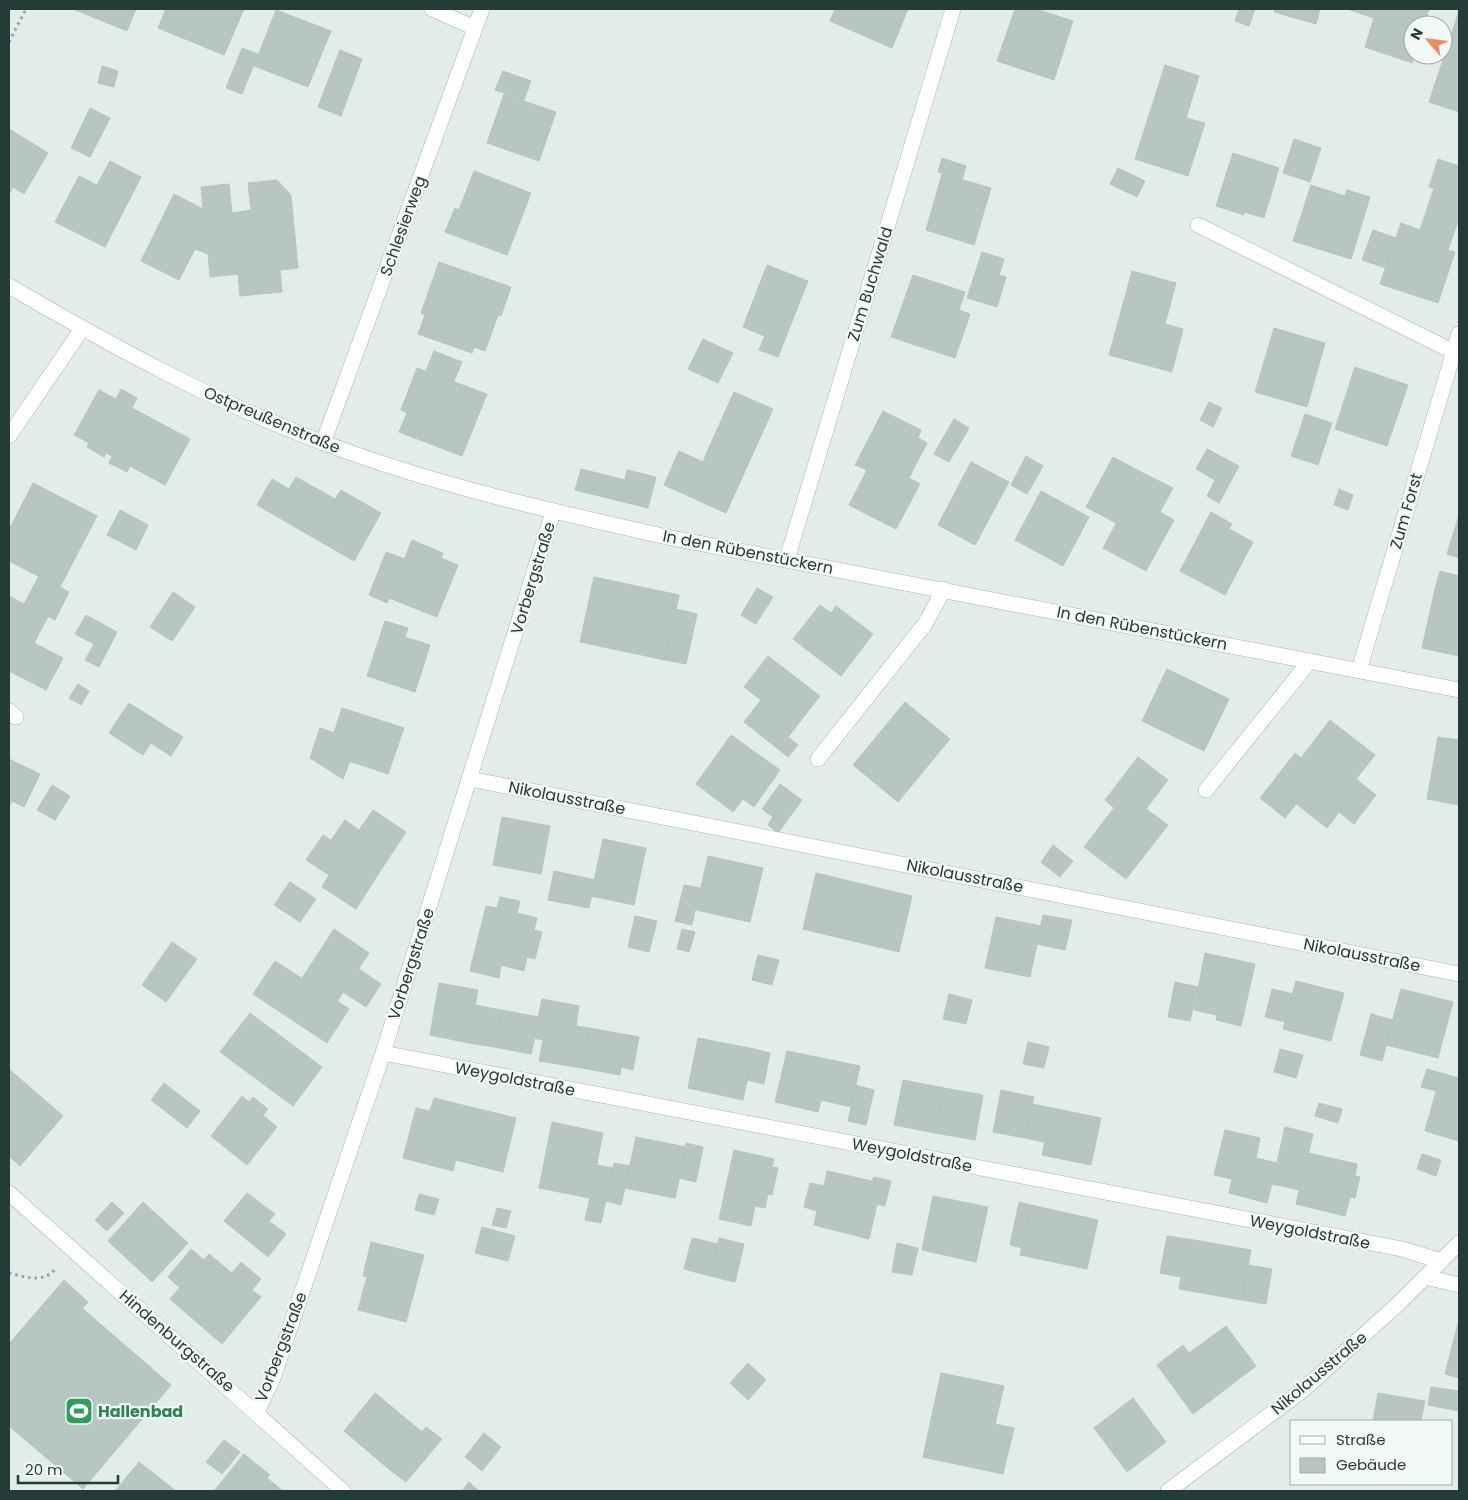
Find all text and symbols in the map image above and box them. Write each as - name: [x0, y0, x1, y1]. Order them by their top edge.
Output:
- north arrow: [1403, 15, 1453, 65]
- text: N: [1405, 25, 1428, 43]
- street label: Schlesierweg: [374, 173, 432, 279]
- street label: Zum Buchwald: [842, 224, 898, 344]
- street label: Ostpreußenstraße: [200, 381, 344, 459]
- street label: Zum Forst: [1384, 470, 1428, 552]
- street label: Vorbergstraße: [505, 519, 561, 637]
- street label: In den Rübenstückern: [661, 524, 835, 580]
- street label: In den Rübenstückern: [1055, 600, 1229, 656]
- street label: Nikolausstraße: [506, 775, 628, 821]
- street label: Nikolausstraße: [904, 853, 1026, 899]
- street label: Vorbergstraße: [382, 905, 440, 1023]
- street label: Nikolausstraße: [1301, 932, 1423, 978]
- street label: Weygoldstraße: [453, 1056, 577, 1102]
- street label: Weygoldstraße: [850, 1132, 974, 1178]
- street label: Weygoldstraße: [1248, 1209, 1372, 1255]
- street label: Hindenburgstraße: [114, 1284, 240, 1398]
- street label: Vorbergstraße: [249, 1289, 313, 1405]
- street label: Nikolausstraße: [1266, 1326, 1372, 1420]
- sports icon: Hallenbad: [64, 1396, 94, 1426]
- place label: Hallenbad: [98, 1400, 183, 1423]
- legend: [1290, 1420, 1453, 1485]
- text: Straße: [1336, 1429, 1386, 1450]
- scale bar: [18, 1452, 118, 1484]
- text: Gebäude: [1336, 1454, 1406, 1475]
- text: 20 m: [25, 1459, 63, 1480]

